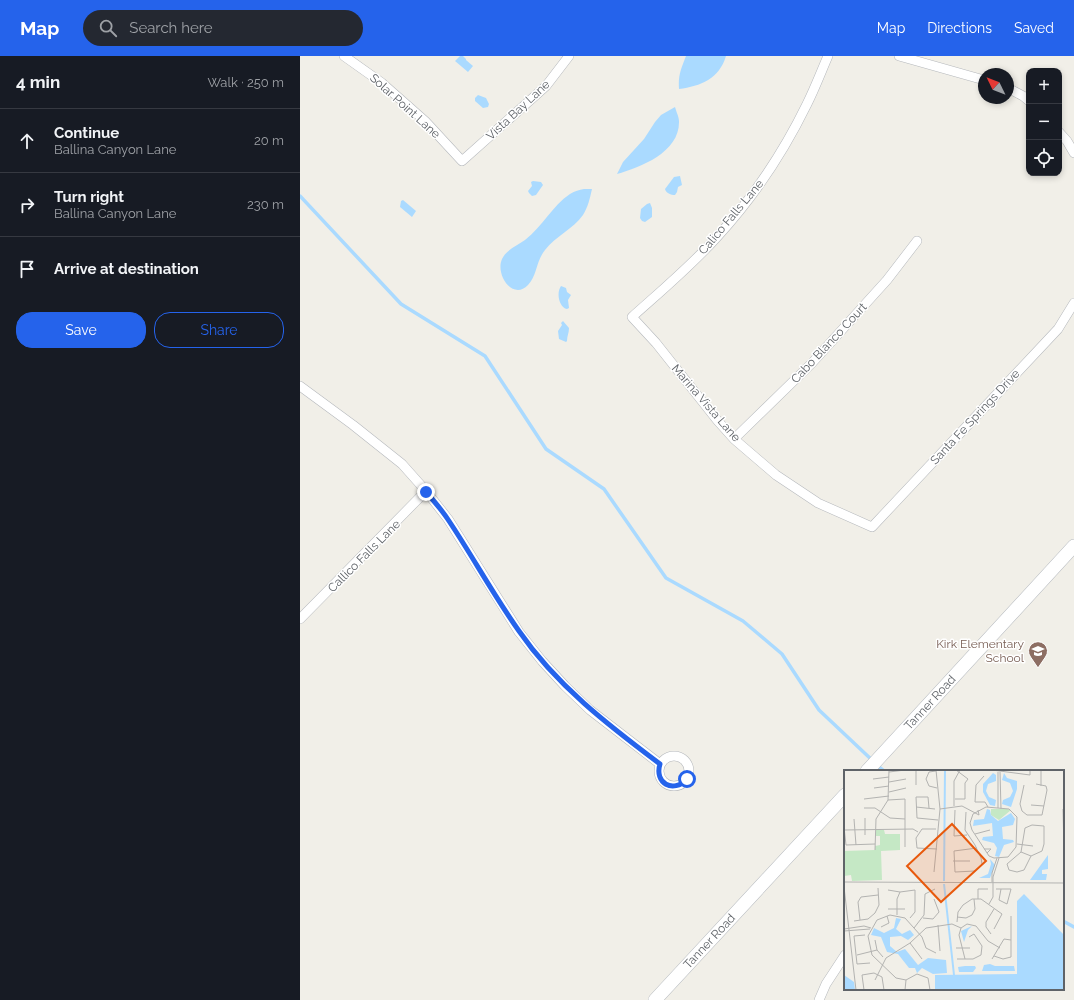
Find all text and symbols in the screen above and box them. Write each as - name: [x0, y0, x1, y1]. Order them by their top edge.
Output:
- search box: [83, 10, 363, 46]
- text: Map: [20, 17, 59, 39]
- icon: search: [97, 17, 119, 39]
- text: Search here: [129, 19, 213, 37]
- text: Map: [877, 20, 905, 36]
- text: Directions: [927, 20, 992, 36]
- text: Saved: [1014, 20, 1054, 36]
- north arrow: [978, 68, 1014, 104]
- map controls: [1026, 68, 1062, 176]
- button: +: [1026, 68, 1062, 104]
- street label: Solar Point Lane: [367, 71, 443, 141]
- text: 4 min: [16, 72, 60, 92]
- text: Walk · 250 m: [207, 75, 284, 90]
- street label: Vista Bay Lane: [483, 77, 553, 143]
- button: −: [1026, 104, 1062, 140]
- text: Continue: [54, 124, 119, 142]
- icon: ahead: [16, 130, 38, 152]
- text: 20 m: [254, 133, 284, 148]
- button: locate: [1026, 140, 1062, 176]
- text: Ballina Canyon Lane: [54, 142, 176, 157]
- street label: Calico Falls Lane: [696, 177, 766, 257]
- text: Turn right: [54, 188, 124, 206]
- icon: right: [16, 194, 38, 216]
- text: 230 m: [247, 197, 284, 212]
- text: Ballina Canyon Lane: [54, 206, 176, 221]
- icon: arrive: [16, 258, 38, 280]
- text: Arrive at destination: [54, 260, 199, 278]
- street label: Cabo Blanco Court: [788, 300, 870, 386]
- button: Save: [16, 312, 146, 348]
- button: Share: [154, 312, 284, 348]
- street label: Marina Vista Lane: [669, 362, 743, 444]
- street label: Santa Fe Springs Drive: [927, 367, 1023, 467]
- route end: [417, 483, 435, 501]
- street label: Callico Falls Lane: [325, 517, 403, 595]
- place label: Kirk Elementary School: [936, 637, 1025, 665]
- school or university icon: Kirk Elementary School: [1027, 640, 1049, 668]
- street label: Tanner Road: [901, 672, 959, 733]
- route start: [678, 770, 696, 788]
- inset map: [844, 770, 1064, 990]
- street label: Tanner Road: [681, 911, 738, 972]

